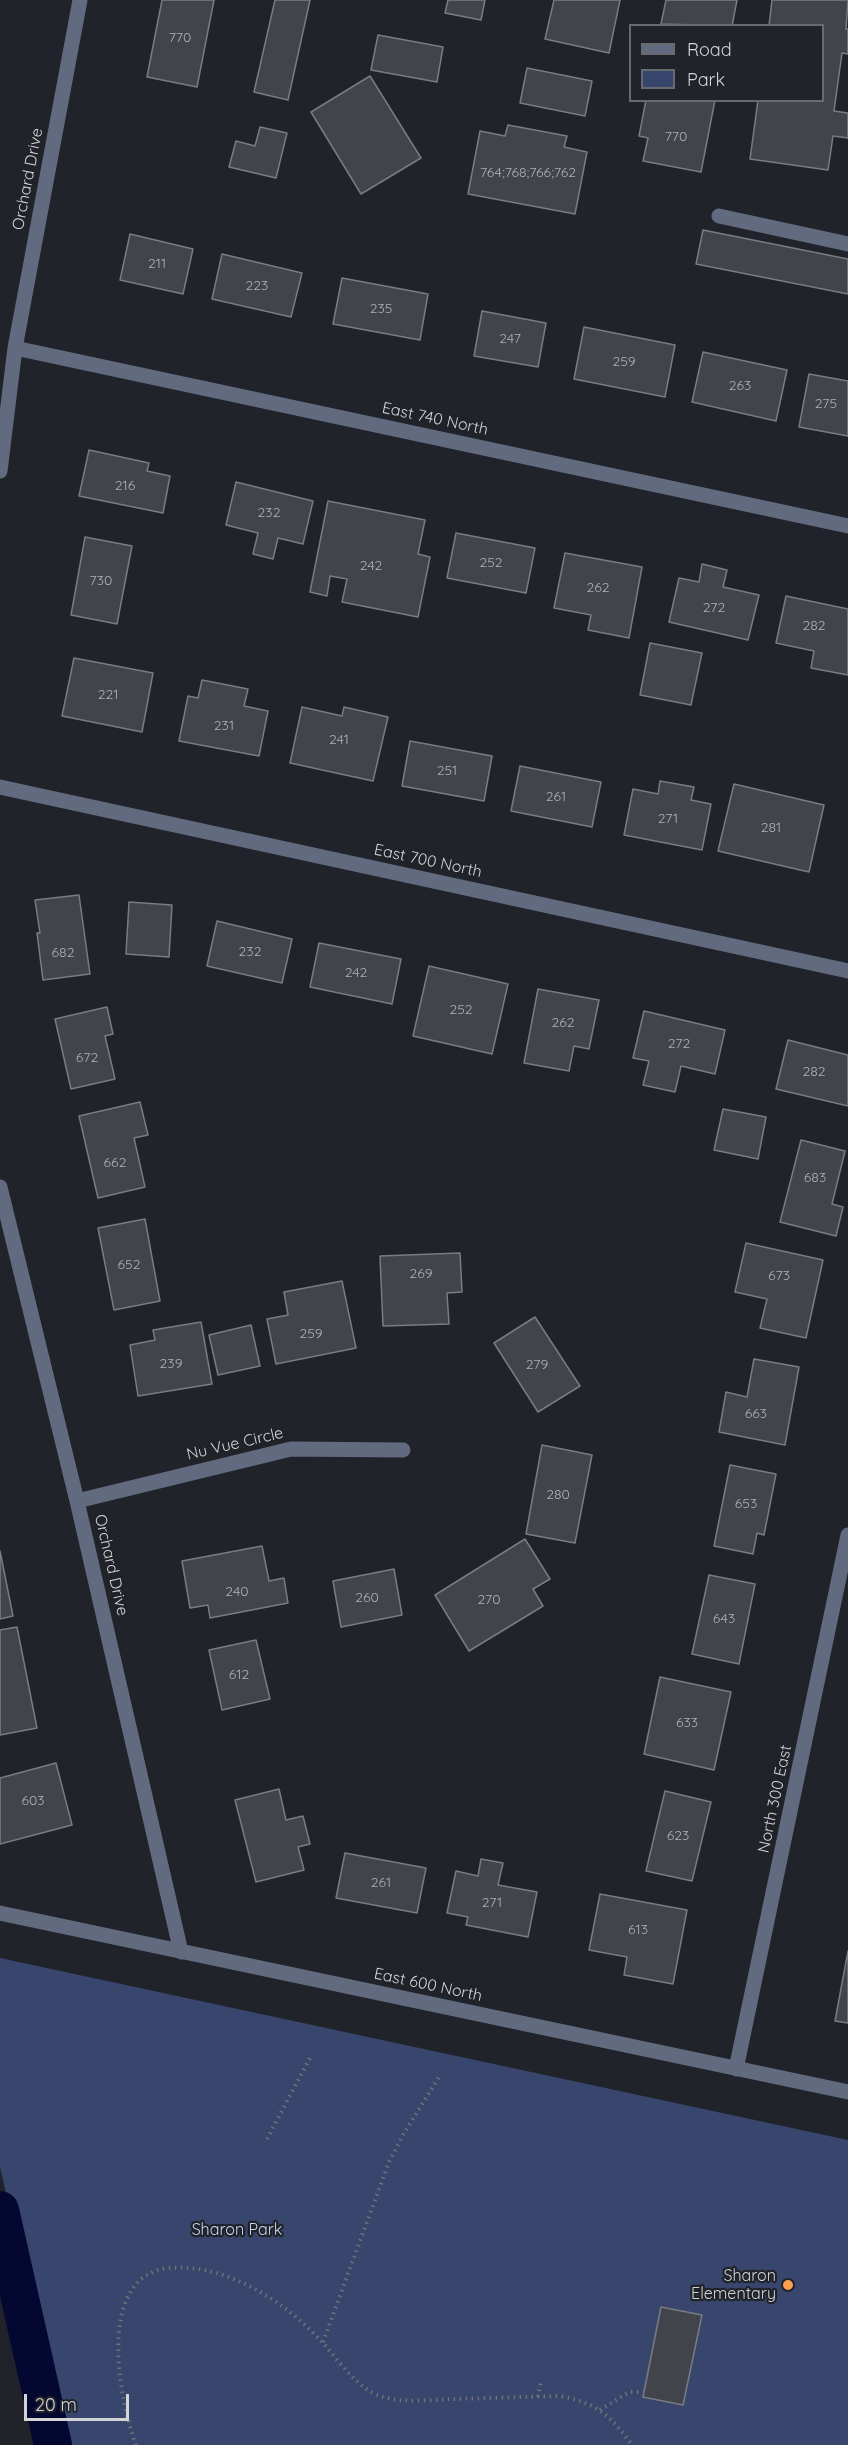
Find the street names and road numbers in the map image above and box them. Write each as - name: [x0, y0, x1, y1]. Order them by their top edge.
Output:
- street label: Orchard Drive: [9, 126, 47, 232]
- street label: East 740 North: [380, 398, 490, 440]
- street label: East 700 North: [372, 840, 484, 882]
- street label: Nu Vue Circle: [185, 1424, 285, 1464]
- street label: Orchard Drive: [90, 1512, 132, 1618]
- street label: North 300 East: [754, 1743, 796, 1855]
- street label: East 600 North: [372, 1964, 484, 2006]

